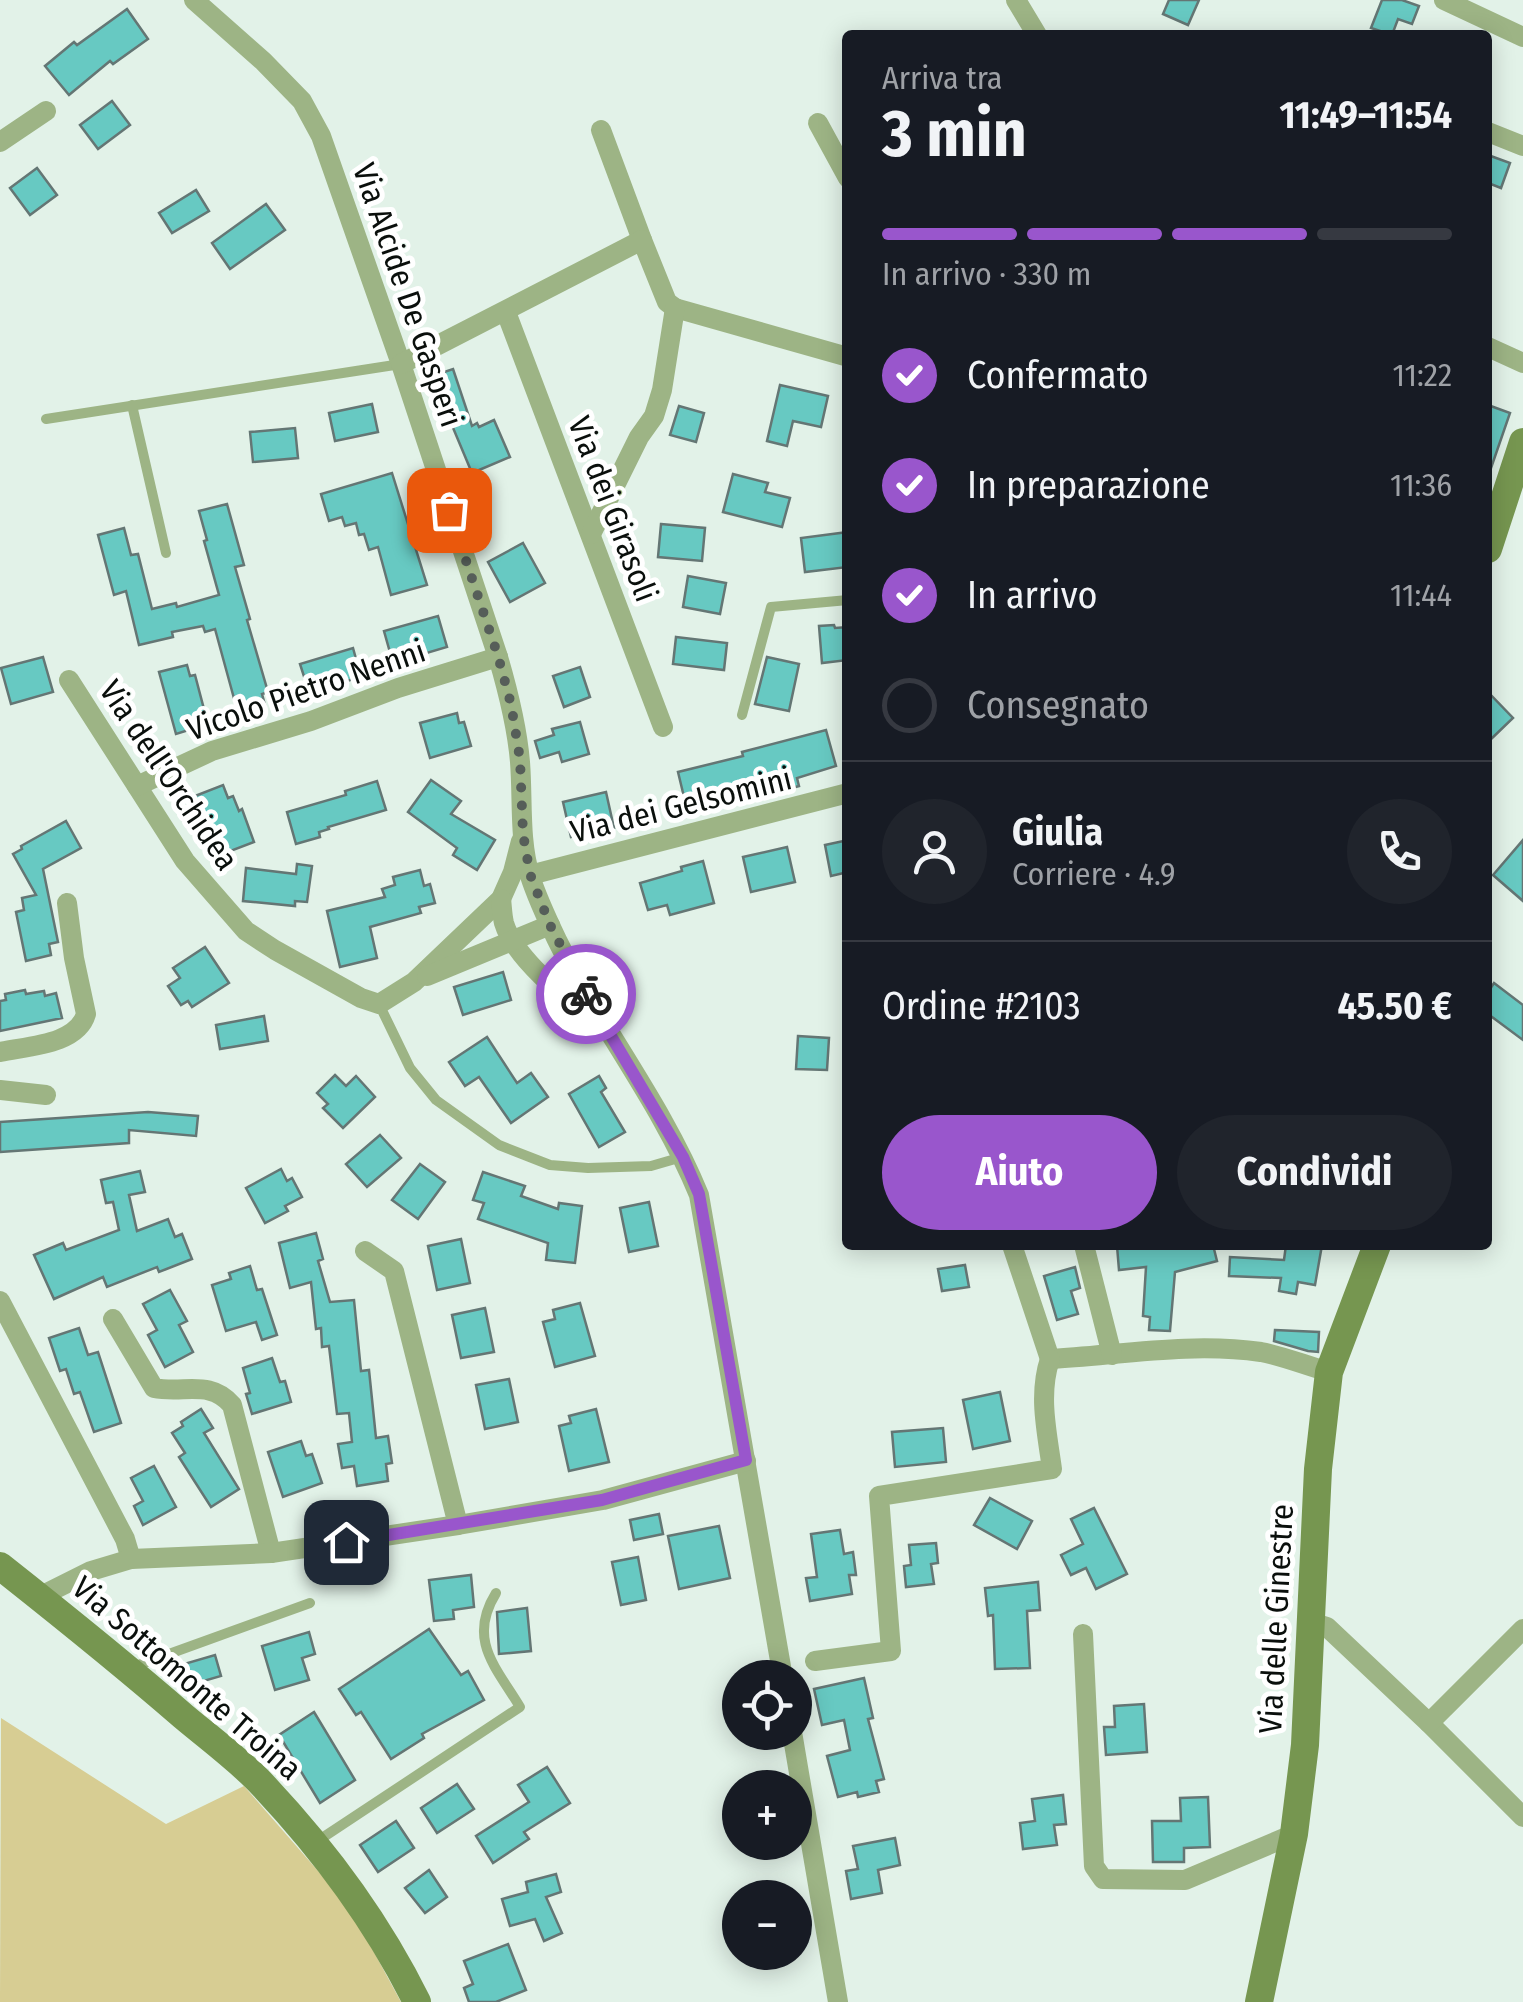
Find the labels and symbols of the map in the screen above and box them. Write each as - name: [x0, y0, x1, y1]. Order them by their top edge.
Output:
- street label: Via Alcide De Gasperi: [345, 158, 471, 432]
- street label: Via dei Girasoli: [560, 411, 666, 607]
- pin: [407, 468, 492, 553]
- street label: Vicolo Pietro Nenni: [182, 631, 430, 749]
- street label: Via dell'Orchidea: [92, 673, 246, 877]
- street label: Via dei Gelsomini: [566, 759, 796, 851]
- courier: [536, 944, 636, 1044]
- pin: [304, 1500, 389, 1585]
- street label: Via delle Ginestre: [1251, 1503, 1301, 1735]
- street label: Via Sottomonte Troina: [65, 1568, 309, 1788]

